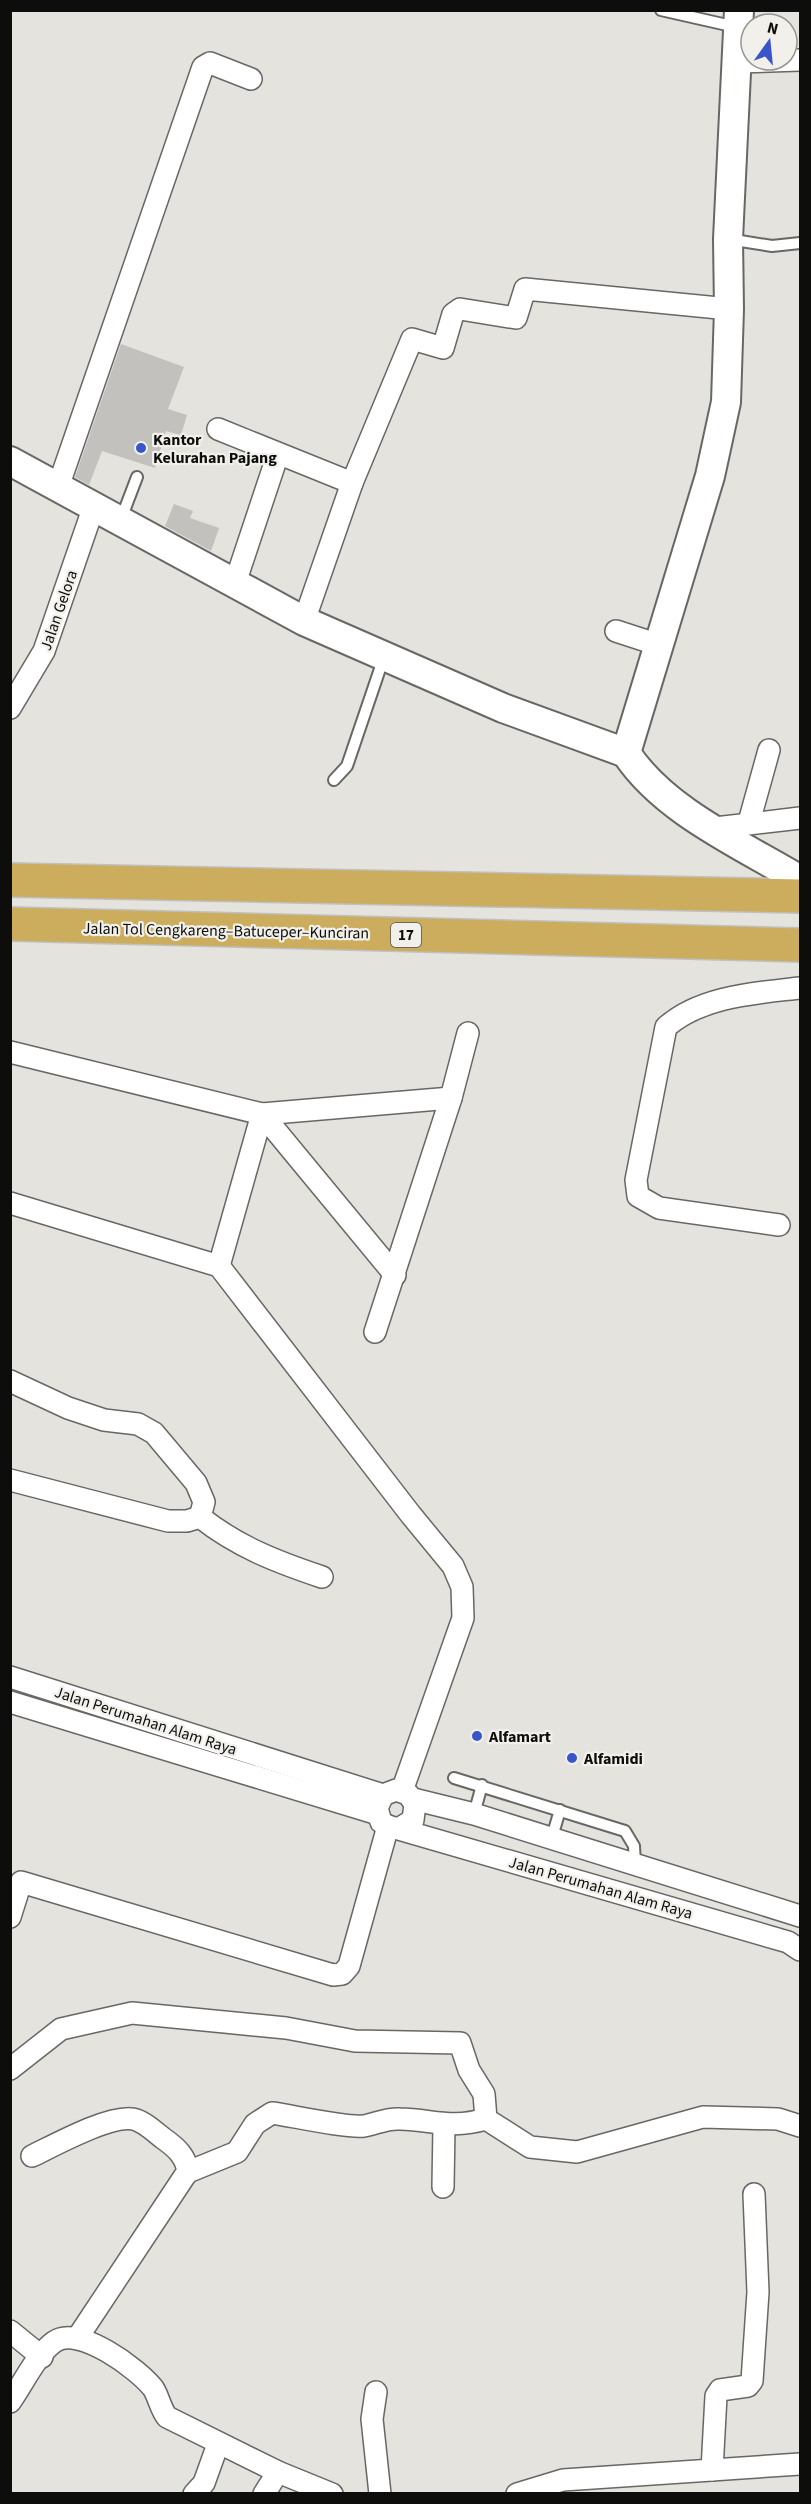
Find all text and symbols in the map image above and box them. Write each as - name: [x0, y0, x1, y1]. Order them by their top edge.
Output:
- north arrow: [739, 12, 799, 72]
- text: N: [765, 16, 781, 40]
- place label: Kantor Kelurahan Pajang: [153, 429, 277, 469]
- marker: Kantor Kelurahan Pajang: [134, 441, 148, 455]
- street label: Jalan Gelora: [35, 567, 83, 653]
- street label: Jalan Tol Cengkareng–Batuceper–Kunciran: [83, 918, 369, 944]
- road number: 17: [391, 923, 421, 947]
- street label: Jalan Perumahan Alam Raya: [52, 1681, 240, 1761]
- place label: Alfamart: [488, 1726, 551, 1748]
- marker: Alfamart: [470, 1729, 484, 1743]
- place label: Alfamidi: [583, 1748, 643, 1770]
- marker: Alfamidi: [565, 1751, 579, 1765]
- street label: Jalan Perumahan Alam Raya: [506, 1851, 695, 1925]

